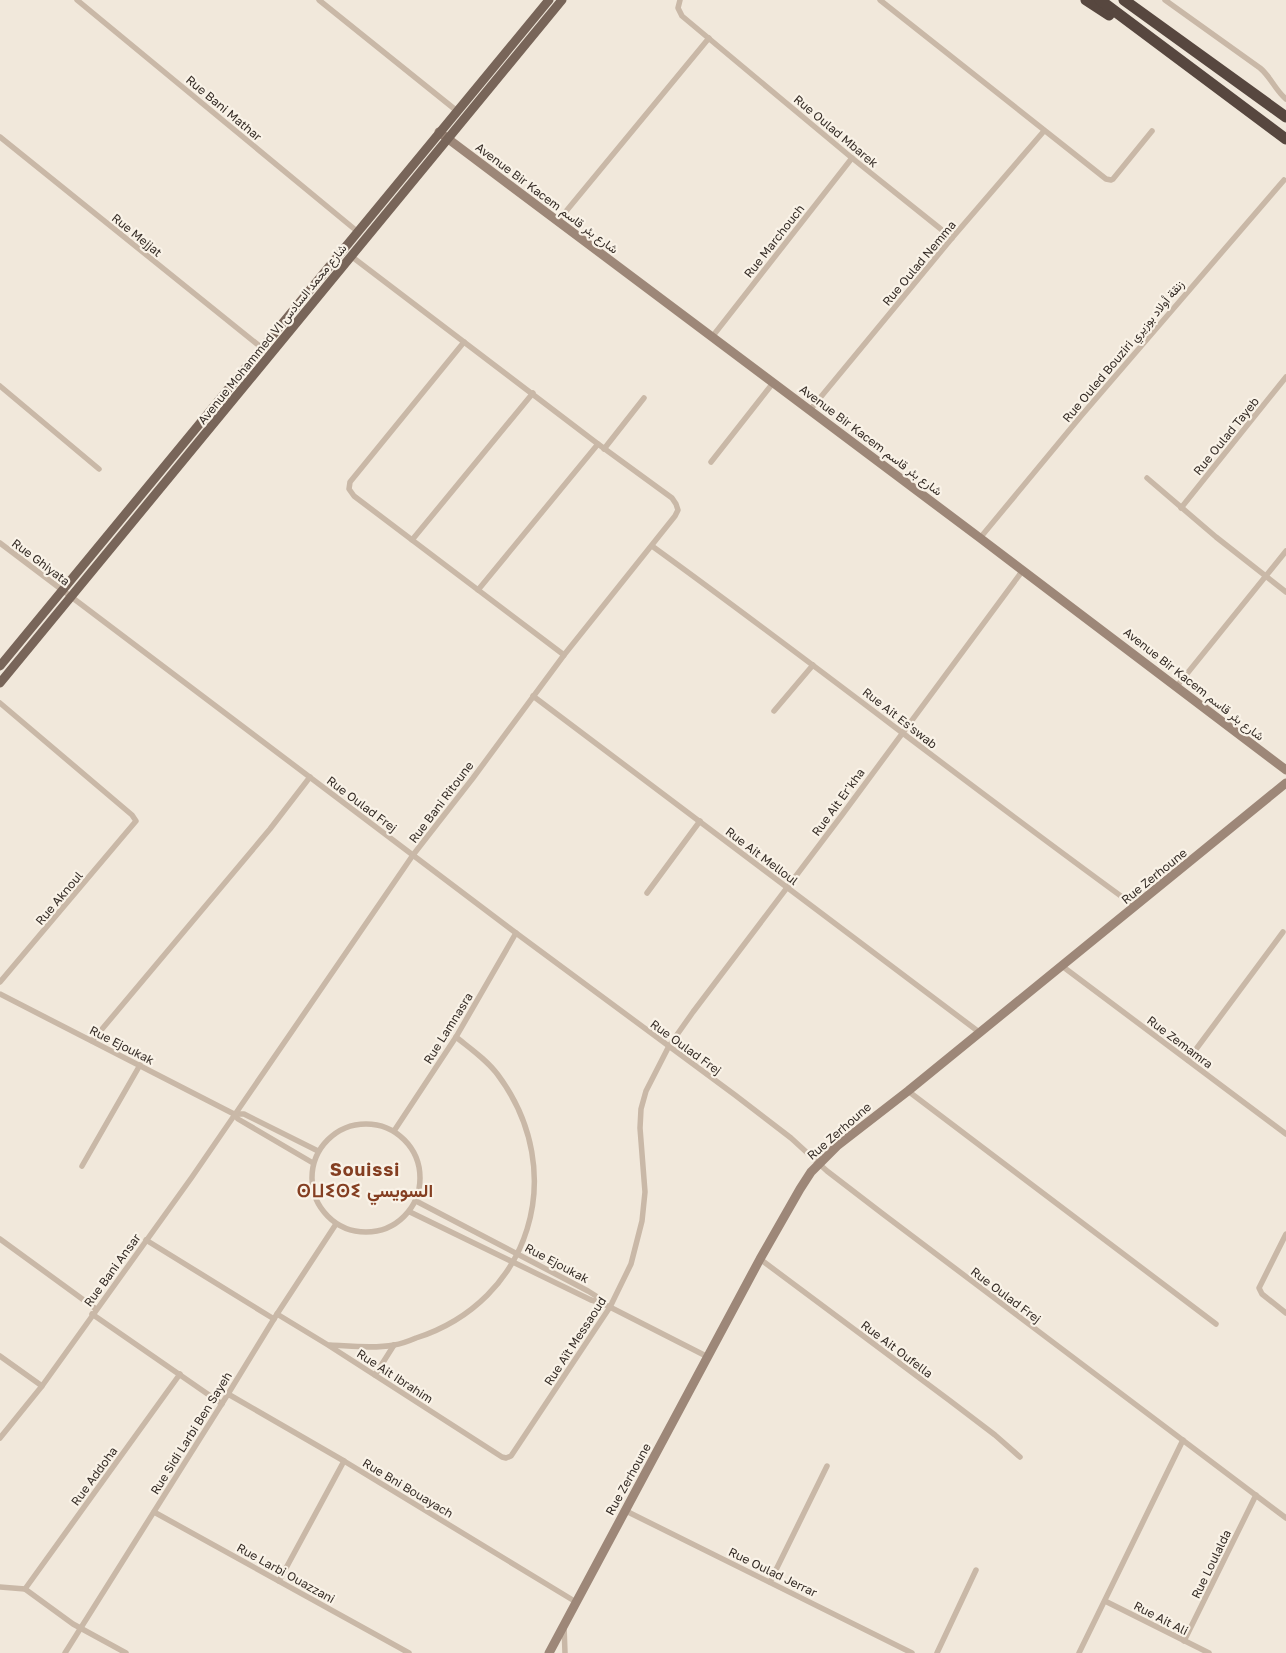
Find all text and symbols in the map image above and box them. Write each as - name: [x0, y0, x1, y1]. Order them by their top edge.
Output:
- street label: Rue Bani Mathar: [183, 72, 265, 144]
- street label: Rue Oulad Mbarek: [791, 91, 881, 171]
- street label: Avenue Bir Kacem شارع بئر قاسم: [472, 139, 621, 258]
- street label: Rue Marchouch: [741, 201, 807, 281]
- street label: Rue Mejjat: [109, 210, 165, 260]
- street label: Rue Oulad Nemma: [879, 217, 959, 309]
- street label: Avenue Mohammed VI شارع محمد السادس: [194, 241, 351, 429]
- street label: Rue Ouled Bouziri زنقة أولاد بوزيري: [1059, 277, 1189, 427]
- street label: Avenue Bir Kacem شارع بئر قاسم: [796, 381, 945, 500]
- street label: Rue Oulad Tayeb: [1190, 394, 1262, 478]
- street label: Rue Ghiyata: [9, 535, 73, 589]
- street label: Avenue Bir Kacem شارع بئر قاسم: [1119, 624, 1267, 745]
- street label: Rue Ait Es'swab: [860, 684, 940, 752]
- street label: Rue Bani Ritoune: [405, 758, 477, 846]
- street label: Rue Ait Er'kha: [808, 765, 868, 839]
- street label: Rue Oulad Frej: [324, 773, 400, 835]
- street label: Rue Ait Melloul: [723, 824, 802, 888]
- street label: Rue Zerhoune: [1118, 845, 1190, 907]
- street label: Rue Aknoul: [32, 868, 86, 928]
- street label: Rue Lamnasra: [420, 990, 476, 1066]
- street label: Rue Zemamra: [1144, 1012, 1216, 1072]
- street label: Rue Oulad Frej: [648, 1016, 724, 1078]
- street label: Rue Ejoukak: [87, 1022, 157, 1068]
- street label: Rue Zerhoune: [804, 1099, 874, 1163]
- district label: Souissi ⵙⵡⵉⵙⵉ السويسي: [297, 1158, 433, 1206]
- street label: Rue Bani Ansar: [80, 1230, 144, 1310]
- street label: Rue Ejoukak: [522, 1240, 592, 1286]
- street label: Rue Oulad Frej: [968, 1264, 1044, 1326]
- street label: Rue Aït Messaoud: [541, 1294, 609, 1388]
- street label: Rue Ait Oufella: [858, 1317, 936, 1381]
- street label: Rue Ait Ibrahim: [354, 1346, 436, 1406]
- street label: Rue Sidi Larbi Ben Sayeh: [147, 1369, 235, 1497]
- street label: Rue Zerhoune: [602, 1440, 654, 1518]
- street label: Rue Addoha: [68, 1444, 120, 1508]
- street label: Rue Bni Bouayach: [360, 1455, 456, 1521]
- street label: Rue Loulalda: [1188, 1527, 1234, 1601]
- street label: Rue Larbi Ouazzani: [234, 1540, 338, 1606]
- street label: Rue Oulad Jerrar: [726, 1544, 820, 1600]
- street label: Rue Ait Ali: [1131, 1598, 1191, 1638]

